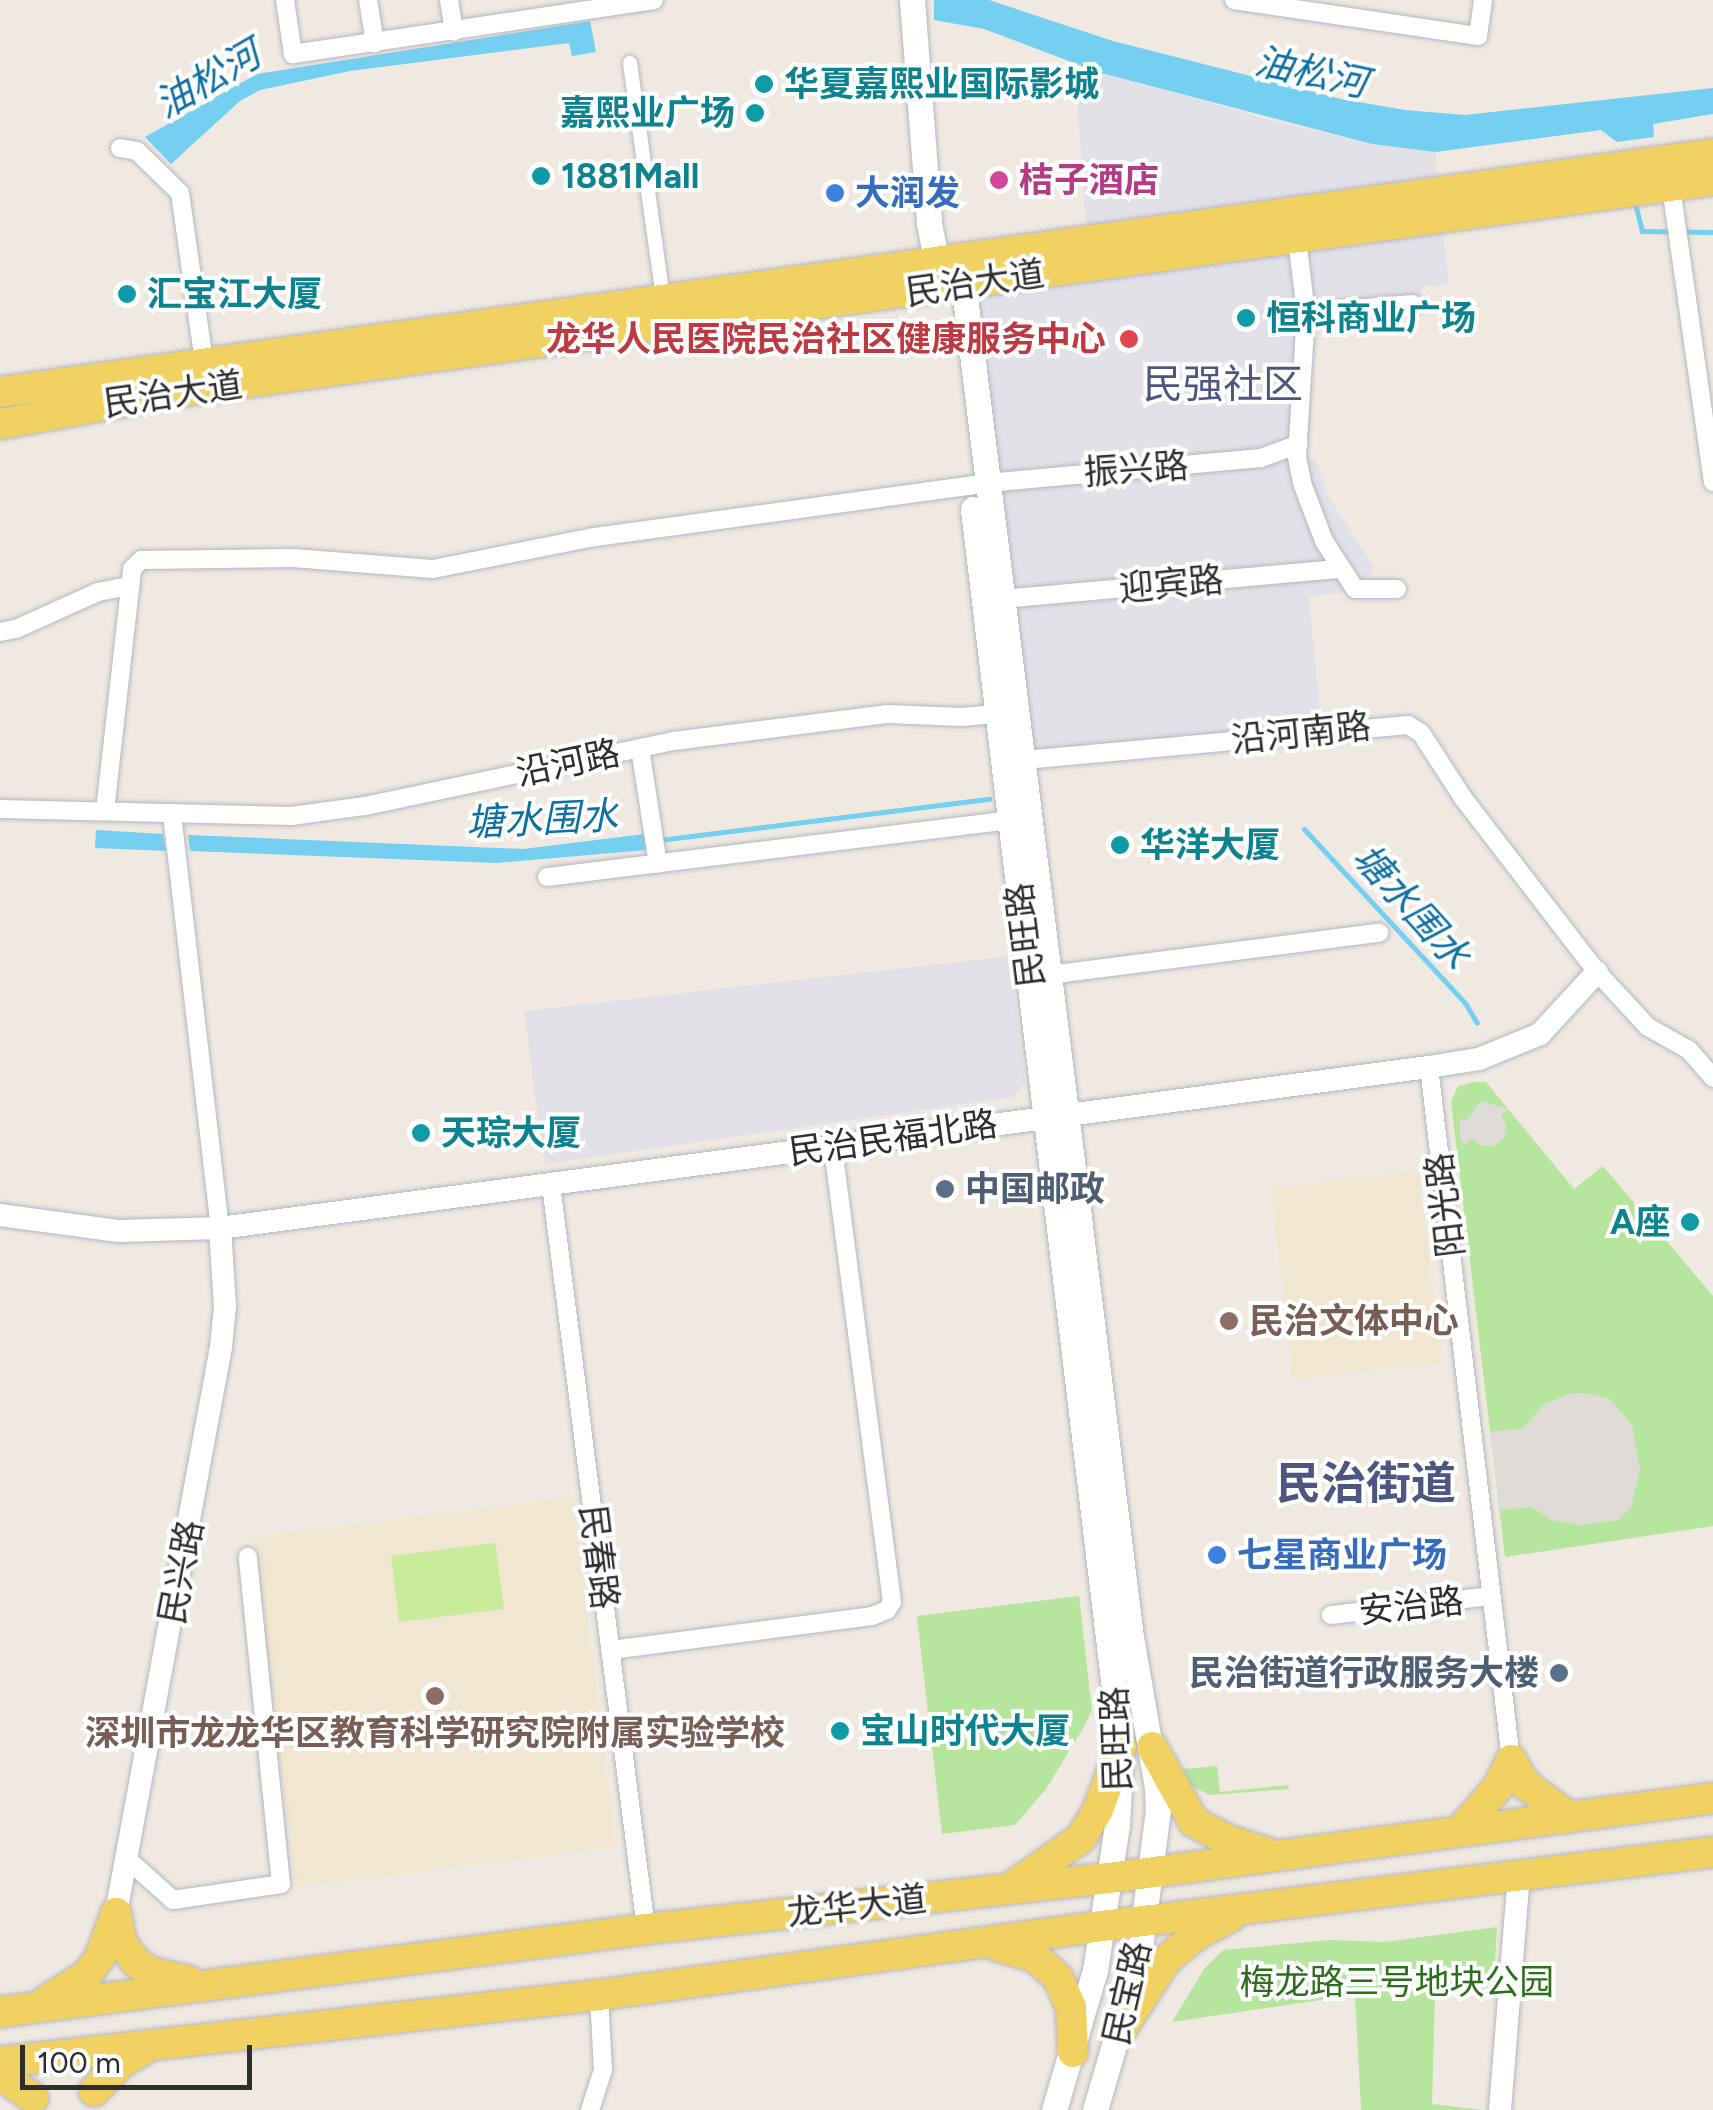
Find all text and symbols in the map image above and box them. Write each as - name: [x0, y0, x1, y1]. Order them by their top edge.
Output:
- water label: 油松河: [147, 32, 269, 128]
- water label: 油松河: [1251, 39, 1371, 107]
- place label: 华夏嘉熙业国际影城: [784, 63, 1099, 105]
- marker: 华夏嘉熙业国际影城: [753, 73, 775, 95]
- place label: 嘉熙业广场: [560, 92, 735, 134]
- marker: 嘉熙业广场: [744, 102, 766, 124]
- place label: 1881Mall: [561, 155, 699, 197]
- place label: 桔子酒店: [1019, 159, 1159, 201]
- marker: 1881Mall: [530, 165, 552, 187]
- marker: 桔子酒店: [988, 169, 1010, 191]
- place label: 大润发: [855, 172, 960, 214]
- marker: 大润发: [824, 182, 846, 204]
- street label: 民治大道: [903, 252, 1047, 314]
- place label: 汇宝江大厦: [147, 273, 322, 315]
- marker: 汇宝江大厦: [116, 283, 138, 305]
- place label: 恒科商业广场: [1266, 297, 1476, 339]
- marker: 恒科商业广场: [1235, 307, 1257, 329]
- place label: 龙华人民医院民治社区健康服务中心: [546, 318, 1106, 360]
- marker: 龙华人民医院民治社区健康服务中心: [1116, 326, 1142, 352]
- district label: 民强社区: [1143, 360, 1303, 408]
- street label: 民治大道: [101, 363, 245, 425]
- street label: 振兴路: [1082, 444, 1190, 494]
- street label: 迎宾路: [1117, 559, 1225, 609]
- street label: 沿河南路: [1229, 705, 1373, 761]
- street label: 沿河路: [512, 732, 624, 794]
- water label: 塘水围水: [465, 793, 619, 847]
- place label: 华洋大厦: [1140, 824, 1280, 866]
- marker: 华洋大厦: [1109, 834, 1131, 856]
- water label: 塘水围水: [1343, 835, 1479, 979]
- street label: 民旺路: [998, 880, 1052, 990]
- street label: 民治民福北路: [786, 1103, 1000, 1173]
- place label: 天琮大厦: [441, 1112, 581, 1154]
- marker: 天琮大厦: [410, 1122, 432, 1144]
- street label: 阳光路: [1418, 1150, 1472, 1260]
- place label: 中国邮政: [965, 1168, 1105, 1210]
- marker: 中国邮政: [934, 1178, 956, 1200]
- place label: A座: [1610, 1201, 1670, 1243]
- marker: A座: [1679, 1211, 1701, 1233]
- place label: 民治文体中心: [1249, 1300, 1459, 1342]
- marker: 民治文体中心: [1218, 1310, 1240, 1332]
- district label: 民治街道: [1276, 1457, 1456, 1511]
- street label: 民春路: [572, 1502, 626, 1612]
- street label: 民兴路: [150, 1516, 212, 1628]
- place label: 七星商业广场: [1237, 1534, 1447, 1576]
- marker: 七星商业广场: [1206, 1544, 1228, 1566]
- street label: 安治路: [1357, 1580, 1465, 1632]
- place label: 民治街道行政服务大楼: [1189, 1652, 1539, 1694]
- marker: 民治街道行政服务大楼: [1548, 1662, 1570, 1684]
- marker: 深圳市龙龙华区教育科学研究院附属实验学校: [424, 1685, 446, 1707]
- street label: 民旺路: [1093, 1686, 1139, 1792]
- place label: 宝山时代大厦: [860, 1710, 1070, 1752]
- place label: 深圳市龙龙华区教育科学研究院附属实验学校: [85, 1712, 785, 1754]
- marker: 宝山时代大厦: [829, 1720, 851, 1742]
- street label: 龙华大道: [785, 1878, 929, 1934]
- street label: 民宝路: [1095, 1937, 1159, 2049]
- park label: 梅龙路三号地块公园: [1240, 1961, 1554, 2003]
- scale bar: [25, 2025, 258, 2087]
- text: 100 m: [37, 2044, 121, 2081]

